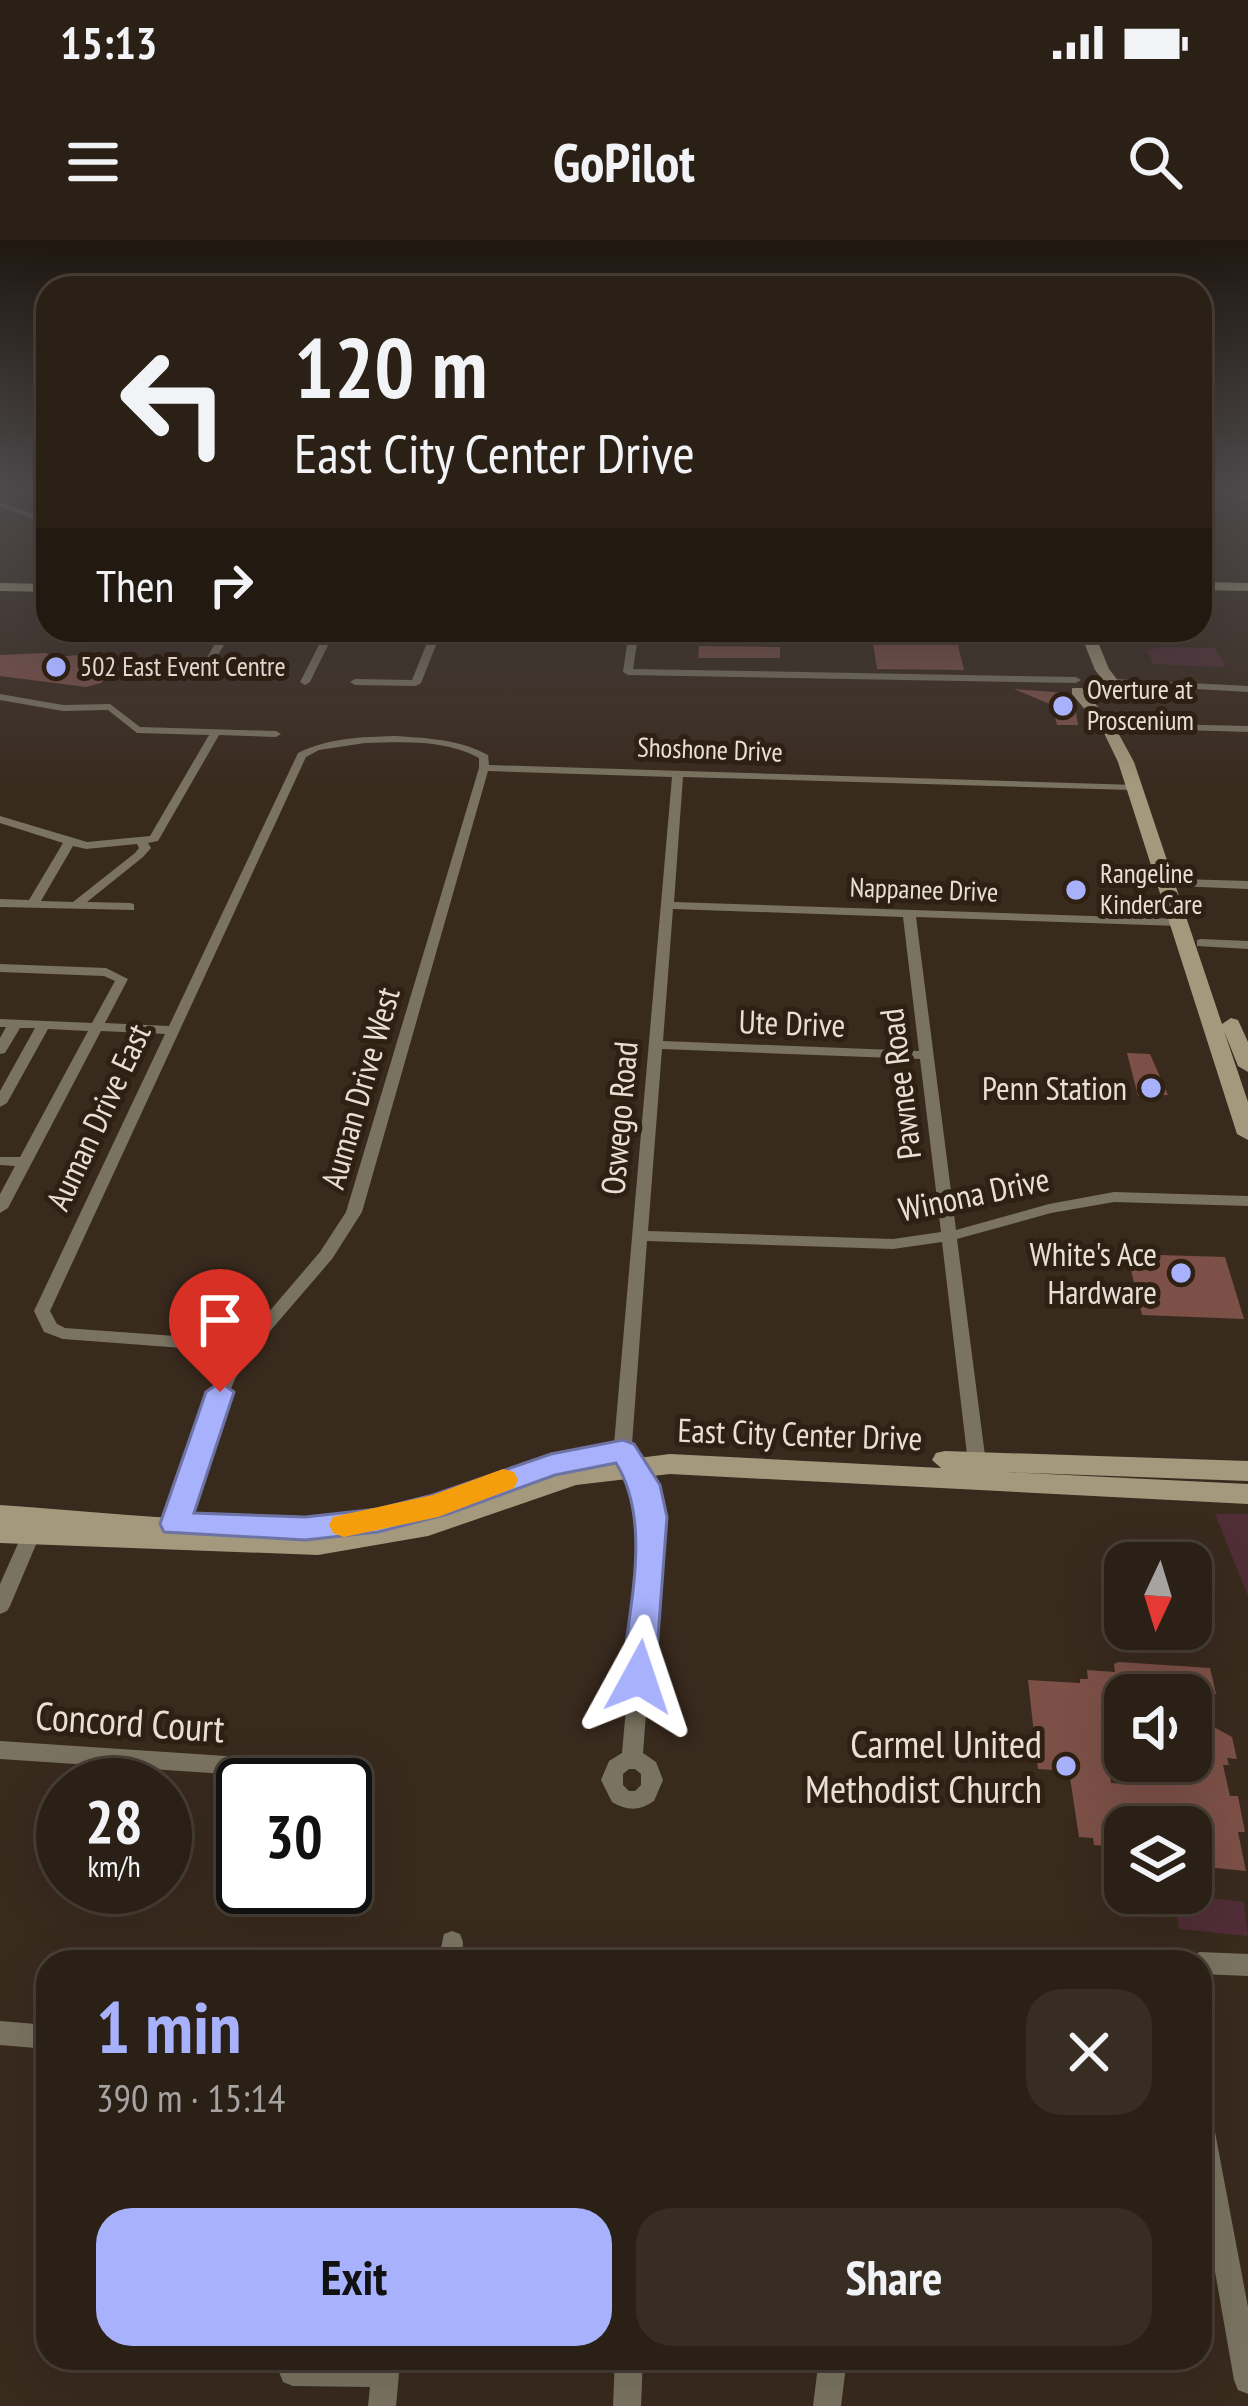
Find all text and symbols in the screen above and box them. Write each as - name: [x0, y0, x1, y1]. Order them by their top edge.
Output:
- text: 15:13: [60, 13, 157, 71]
- text: GoPilot: [553, 127, 695, 197]
- icon: menu: [60, 129, 126, 195]
- icon: search: [1122, 129, 1188, 195]
- text: 120 m: [294, 312, 487, 421]
- icon: left: [96, 324, 252, 480]
- text: East City Center Drive: [294, 418, 695, 488]
- icon: right: [198, 552, 264, 618]
- text: Then: [96, 556, 174, 614]
- place label: 502 East Event Centre: [80, 649, 286, 683]
- marker: 502 East Event Centre: [43, 654, 69, 680]
- place label: Overture at Proscenium: [1087, 672, 1194, 737]
- marker: Overture at Proscenium: [1050, 693, 1076, 719]
- street label: Shoshone Drive: [637, 729, 783, 769]
- place label: Rangeline KinderCare: [1100, 856, 1203, 921]
- street label: Nappanee Drive: [849, 869, 999, 909]
- marker: Rangeline KinderCare: [1063, 877, 1089, 903]
- street label: Auman Drive West: [310, 982, 409, 1193]
- street label: Ute Drive: [738, 999, 846, 1046]
- street label: Pawnee Road: [869, 1006, 930, 1162]
- street label: Auman Drive East: [36, 1017, 159, 1217]
- street label: Oswego Road: [590, 1040, 647, 1196]
- place label: Penn Station: [982, 1066, 1127, 1109]
- marker: Penn Station: [1138, 1075, 1164, 1101]
- street label: Winona Drive: [895, 1157, 1053, 1230]
- place label: White's Ace Hardware: [1030, 1232, 1157, 1313]
- marker: White's Ace Hardware: [1168, 1260, 1194, 1286]
- pin: [169, 1269, 271, 1392]
- icon: arrive: [187, 1287, 253, 1353]
- street label: East City Center Drive: [677, 1408, 923, 1459]
- north arrow: [1104, 1542, 1212, 1650]
- map controls: [1104, 1542, 1212, 1914]
- position arrow: [576, 1614, 702, 1740]
- button: sound: [1104, 1674, 1212, 1782]
- street label: Concord Court: [34, 1689, 227, 1754]
- place label: Carmel United Methodist Church: [805, 1718, 1042, 1814]
- marker: Carmel United Methodist Church: [1053, 1753, 1079, 1779]
- speed limit sign: 30: [216, 1758, 372, 1914]
- text: 28: [85, 1782, 143, 1860]
- button: layers: [1104, 1806, 1212, 1914]
- text: km/h: [87, 1846, 141, 1885]
- text: 1 min: [96, 1980, 241, 2073]
- button: close: [1026, 1989, 1152, 2115]
- text: 390 m · 15:14: [96, 2072, 285, 2123]
- button: Exit: [96, 2208, 612, 2346]
- button: Share: [636, 2208, 1152, 2346]

